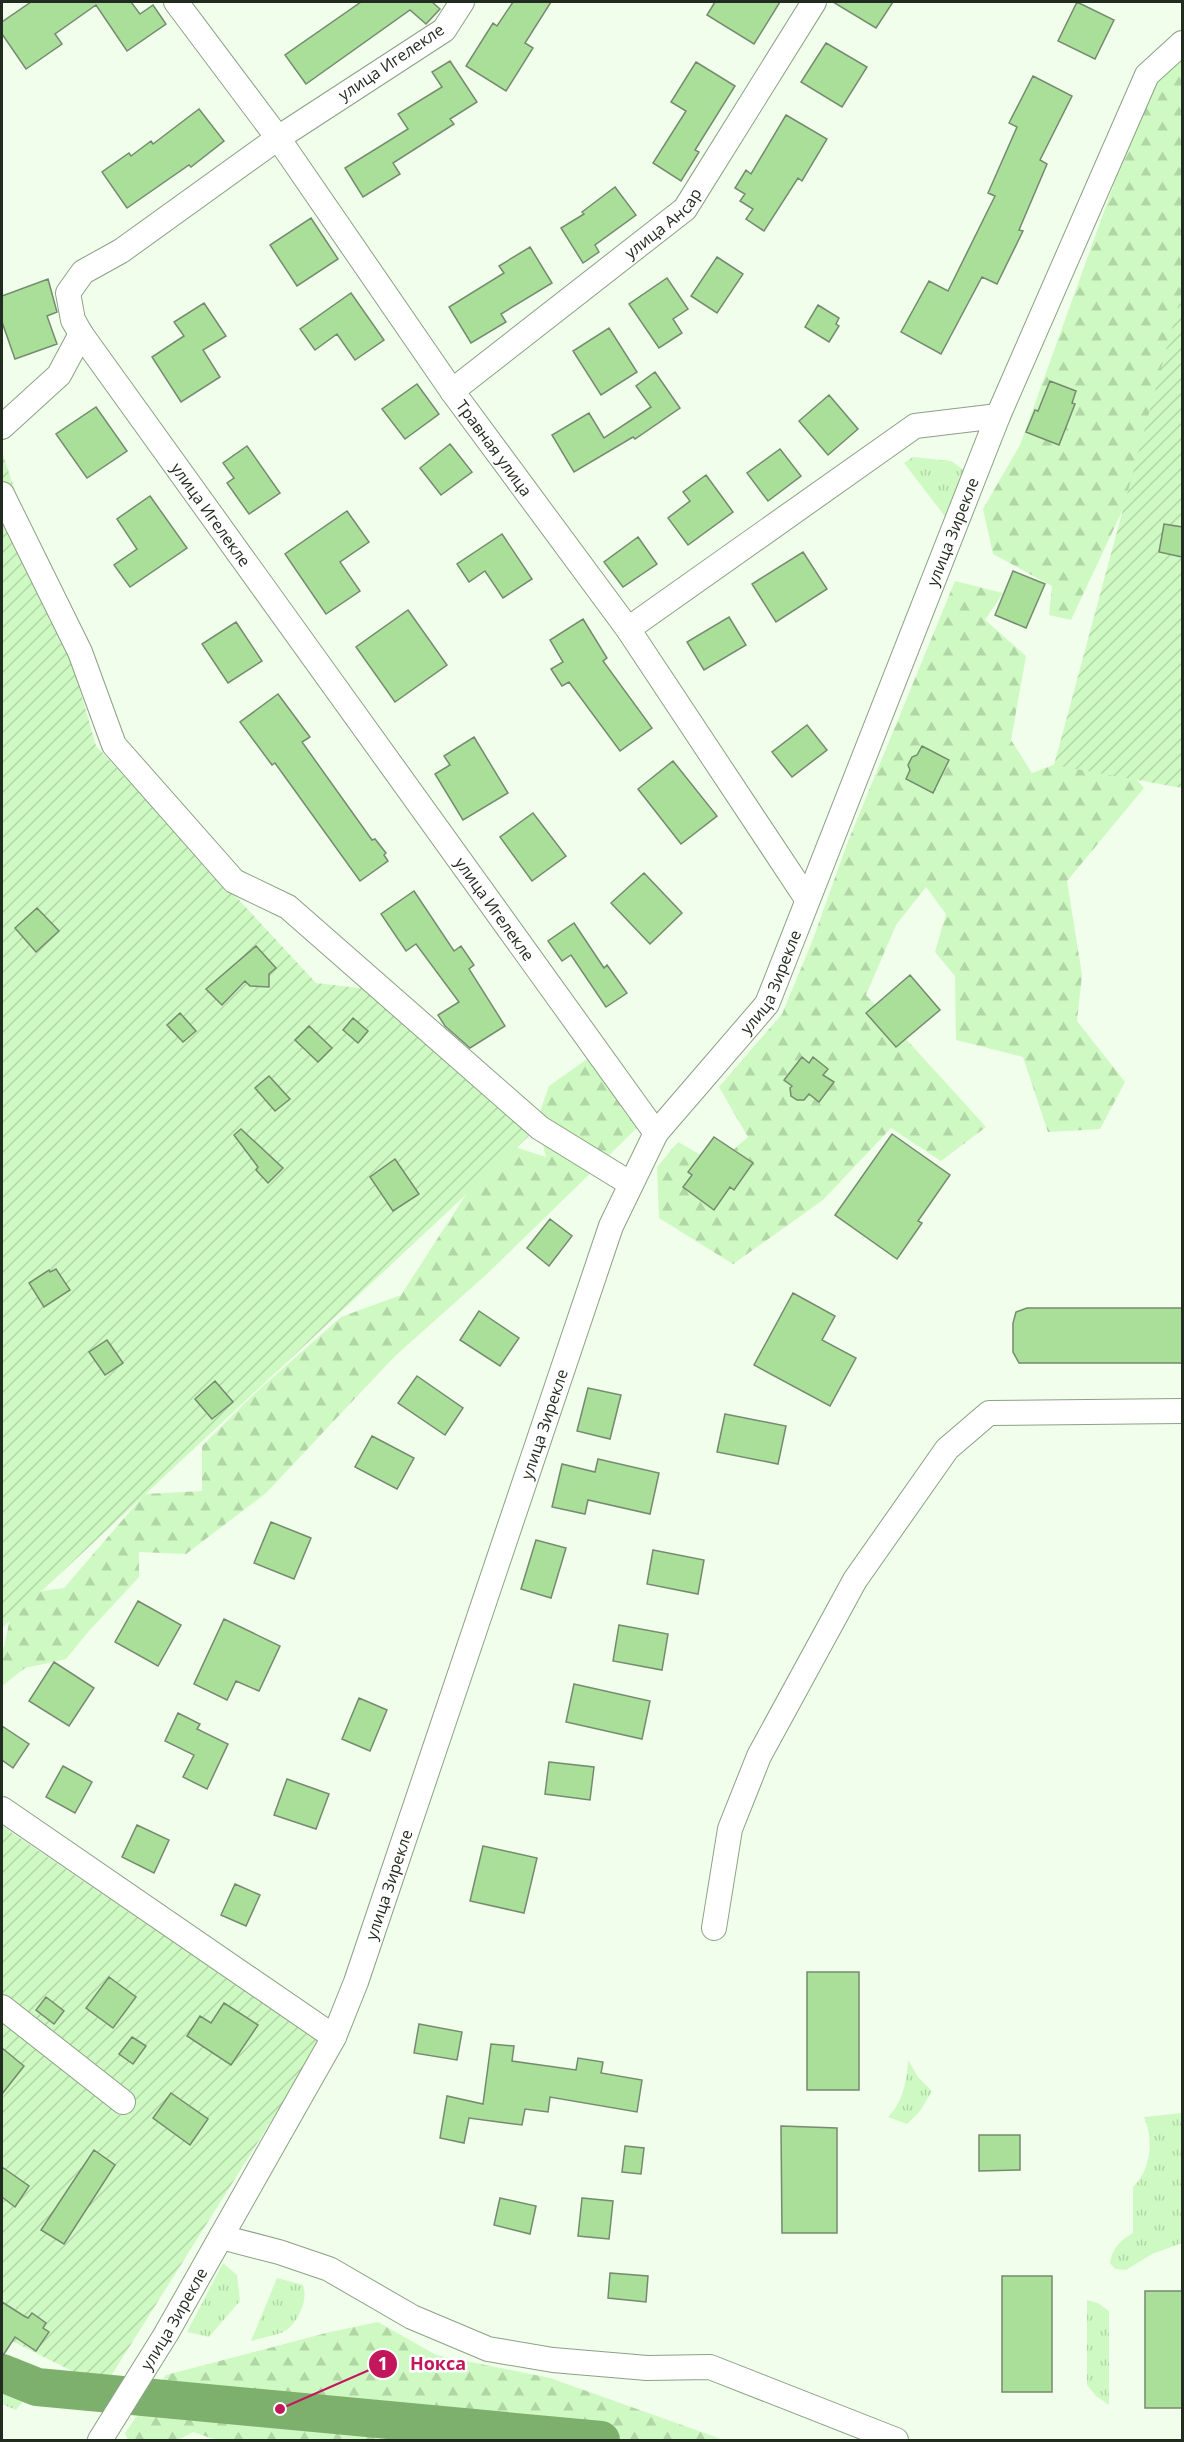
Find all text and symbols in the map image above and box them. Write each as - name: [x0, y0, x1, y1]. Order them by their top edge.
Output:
- street label: улица Игелекле: [334, 18, 448, 106]
- street label: улица Ансар: [620, 184, 706, 263]
- street label: Травная улица: [451, 395, 537, 501]
- street label: улица Игелекле: [166, 458, 256, 571]
- street label: улица Зирекле: [921, 474, 984, 589]
- street label: улица Игелекле: [450, 853, 540, 965]
- street label: улица Зирекле: [735, 927, 806, 1039]
- street label: улица Зирекле: [515, 1366, 573, 1482]
- street label: улица Зирекле: [360, 1827, 418, 1943]
- street label: улица Зирекле: [135, 2264, 212, 2374]
- callout: Нокса: [368, 2346, 478, 2382]
- text: 1: [378, 2351, 388, 2375]
- text: Нокса: [410, 2351, 466, 2375]

